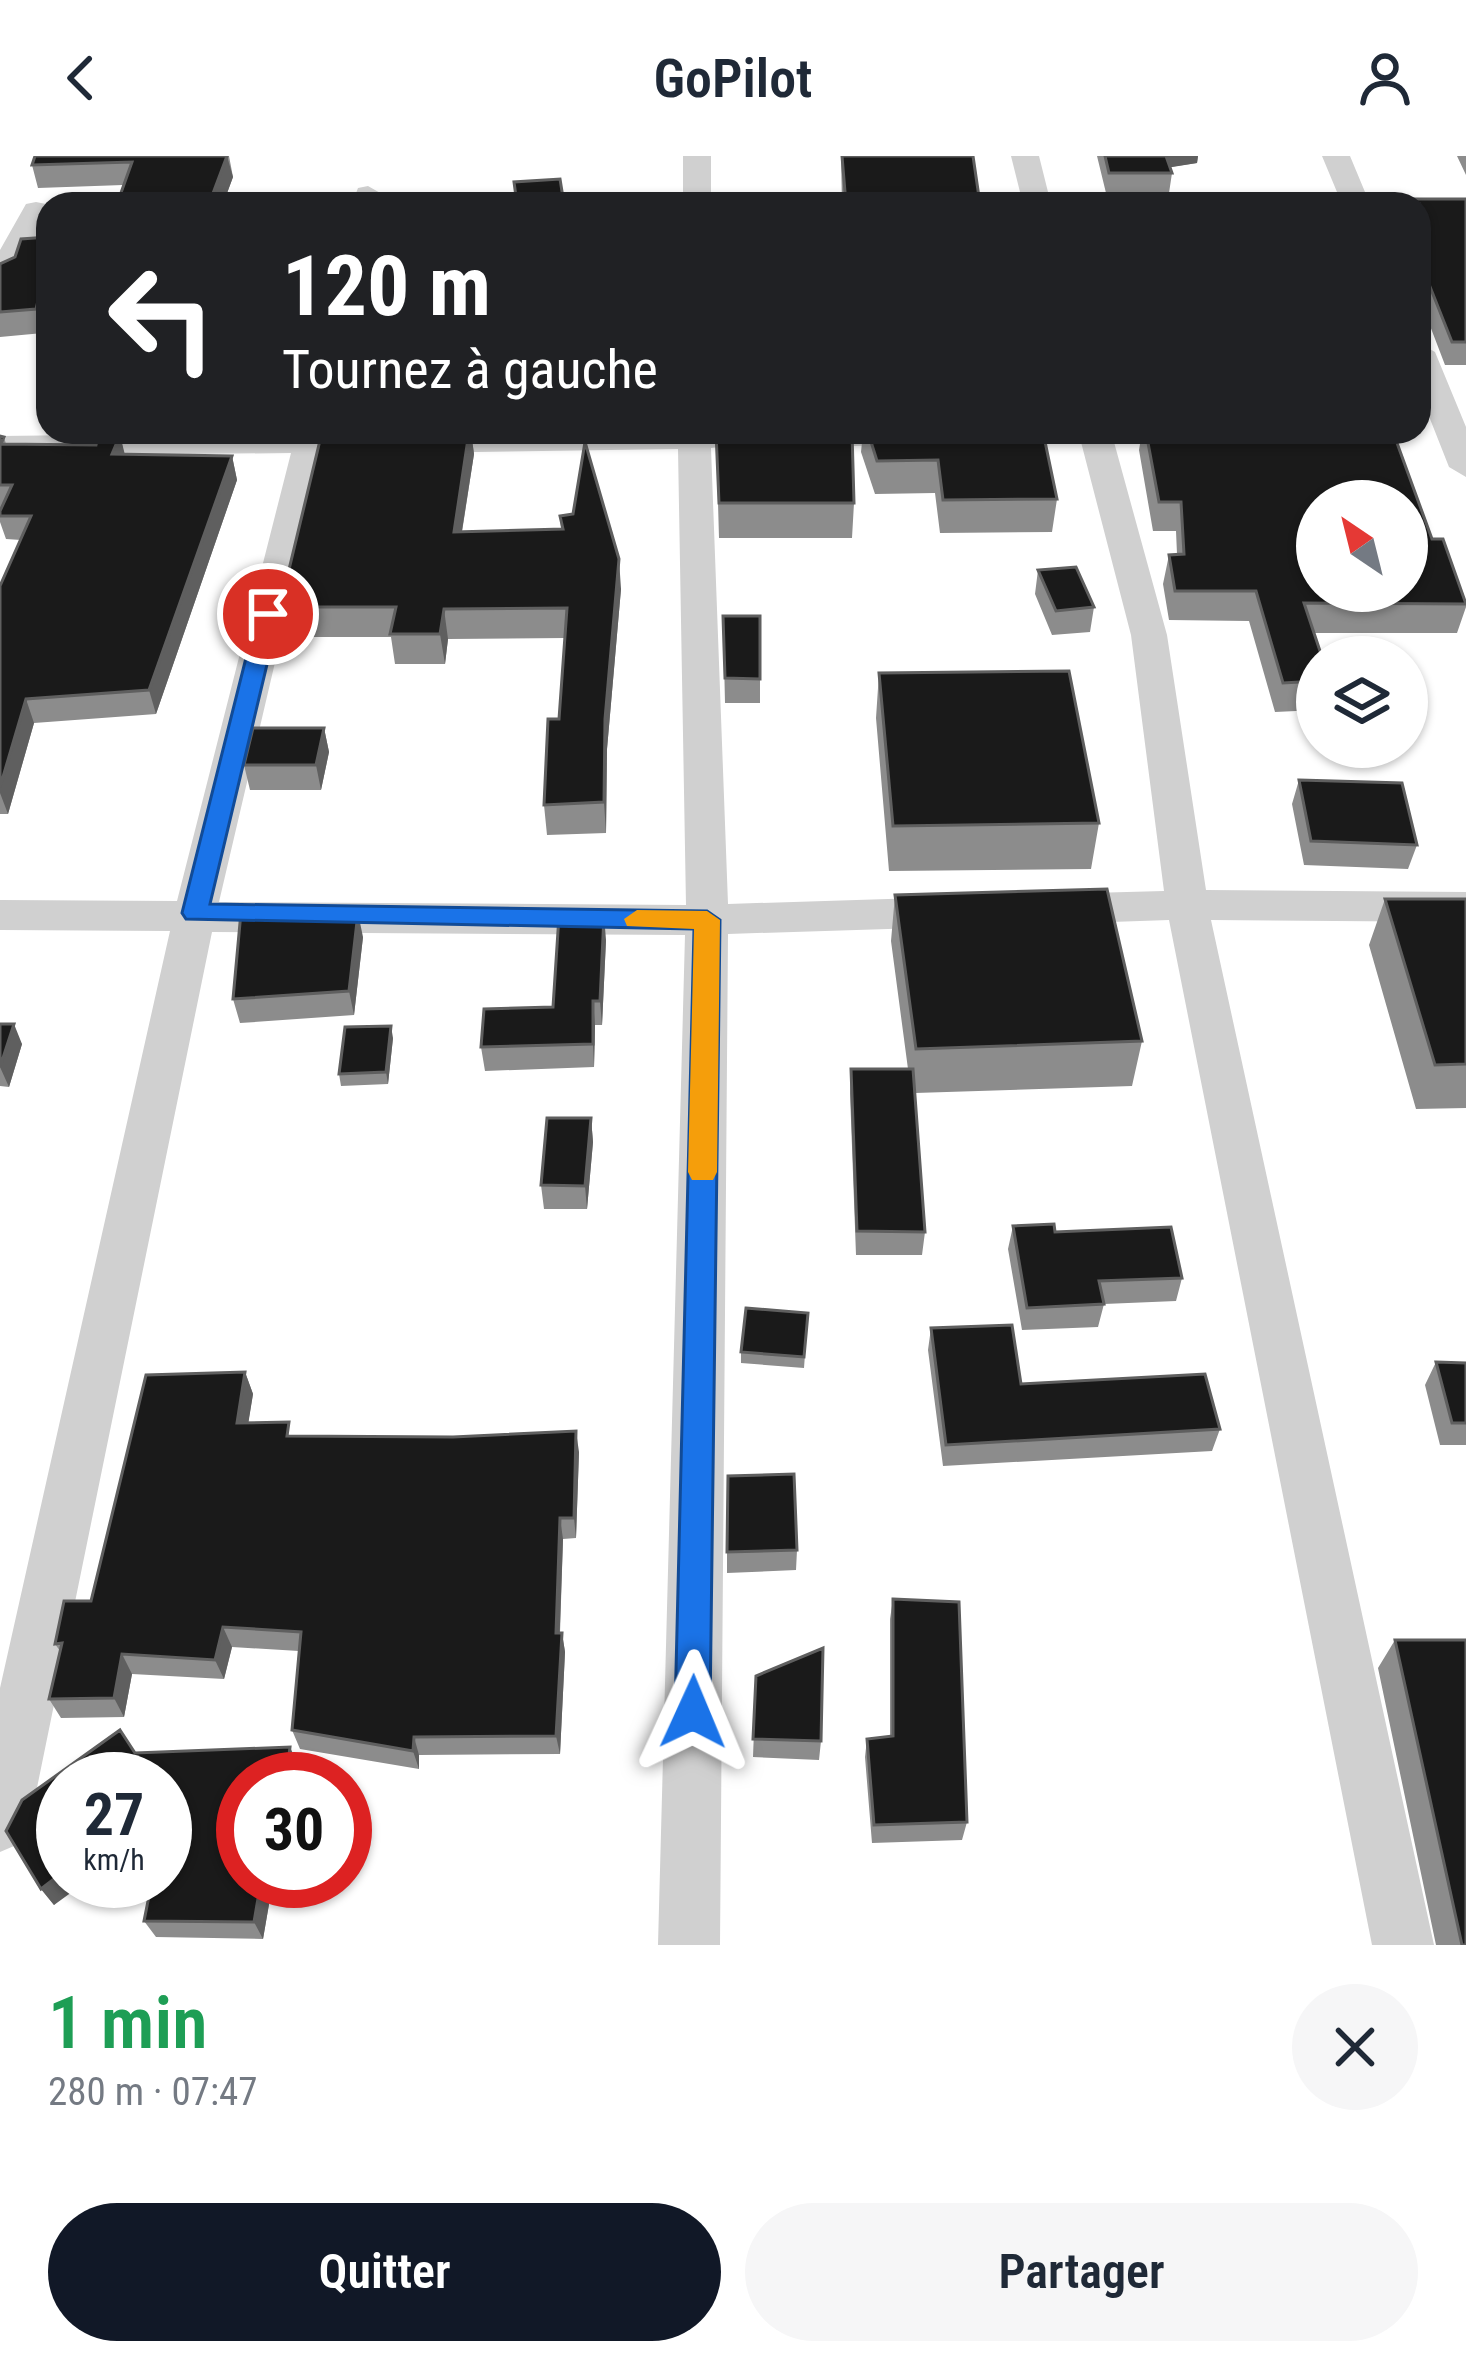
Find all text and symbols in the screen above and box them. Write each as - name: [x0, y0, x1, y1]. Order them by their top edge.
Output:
- icon: back: [48, 45, 114, 111]
- icon: person: [1352, 45, 1418, 111]
- text: GoPilot: [653, 47, 813, 110]
- text: 120 m: [282, 237, 491, 336]
- icon: left: [84, 240, 240, 396]
- text: Tournez à gauche: [282, 338, 658, 401]
- north arrow: [1296, 480, 1428, 612]
- map controls: [1296, 480, 1428, 768]
- pin: [217, 563, 319, 665]
- icon: arrive: [235, 581, 301, 647]
- button: layers: [1296, 636, 1428, 768]
- position arrow: [630, 1649, 756, 1775]
- speed limit sign: 30: [216, 1752, 372, 1908]
- text: 27: [84, 1779, 144, 1850]
- text: km/h: [83, 1842, 145, 1877]
- text: 1 min: [48, 1981, 207, 2066]
- button: close: [1292, 1984, 1418, 2110]
- text: 280 m · 07:47: [48, 2069, 258, 2115]
- button: Quitter: [48, 2203, 721, 2341]
- button: Partager: [745, 2203, 1418, 2341]

